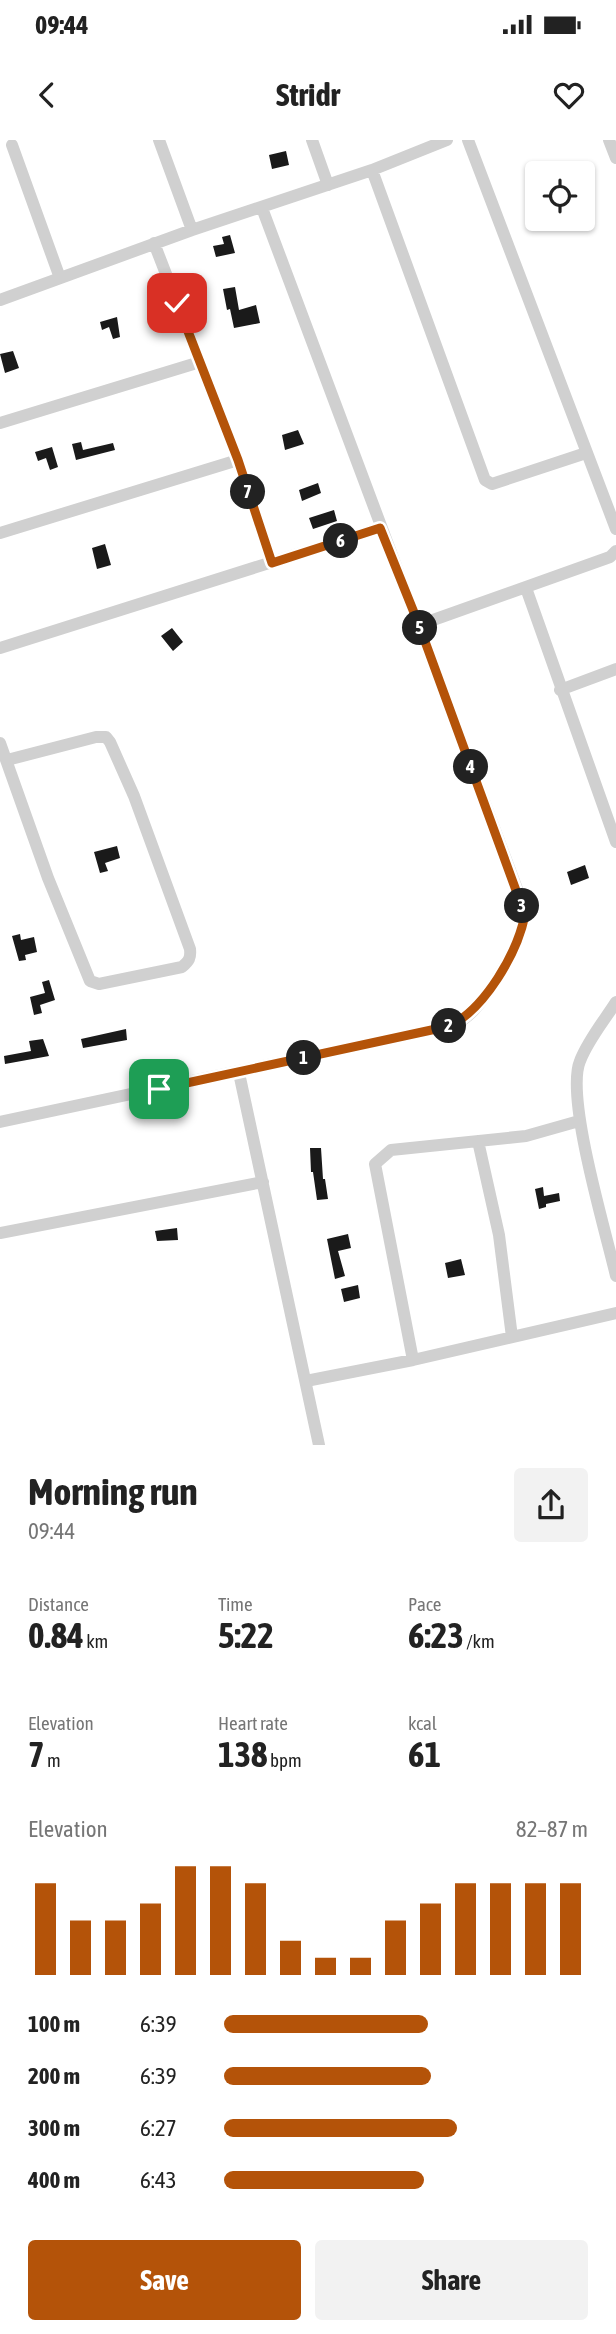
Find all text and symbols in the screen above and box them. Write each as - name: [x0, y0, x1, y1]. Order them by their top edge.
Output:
- text: 09:44: [35, 10, 89, 40]
- icon: back: [28, 76, 66, 114]
- text: Stridr: [276, 76, 340, 113]
- icon: heart: [550, 76, 588, 114]
- map controls: [525, 161, 595, 231]
- button: locate: [525, 161, 595, 231]
- pin: [147, 273, 207, 333]
- icon: check: [158, 284, 196, 322]
- pin: 7: [230, 474, 266, 510]
- text: 7: [243, 480, 252, 502]
- pin: 6: [324, 524, 358, 558]
- text: 6: [336, 529, 345, 551]
- pin: 5: [402, 610, 438, 645]
- text: 5: [415, 616, 424, 638]
- pin: 4: [454, 750, 489, 784]
- text: 4: [466, 755, 475, 777]
- pin: 3: [504, 888, 540, 924]
- text: 3: [517, 894, 526, 916]
- pin: 2: [432, 1008, 466, 1043]
- text: 2: [444, 1014, 453, 1036]
- pin: 1: [286, 1040, 322, 1076]
- text: 1: [299, 1046, 308, 1068]
- pin: [129, 1059, 189, 1119]
- icon: arrive: [140, 1070, 178, 1108]
- button: share: [514, 1468, 588, 1542]
- text: Morning run: [28, 1470, 198, 1513]
- text: 09:44: [28, 1518, 75, 1544]
- text: Distance: [28, 1593, 89, 1615]
- text: Time: [218, 1593, 253, 1615]
- text: Pace: [408, 1593, 441, 1615]
- text: 0.84: [28, 1615, 84, 1655]
- text: 5:22: [218, 1615, 274, 1655]
- text: 6:23: [408, 1615, 464, 1655]
- text: km: [84, 1630, 108, 1652]
- text: /km: [464, 1630, 495, 1652]
- text: Elevation: [28, 1712, 94, 1734]
- text: Heart rate: [218, 1712, 288, 1734]
- text: kcal: [408, 1712, 437, 1734]
- text: 7: [28, 1734, 44, 1774]
- text: 138: [218, 1734, 267, 1774]
- text: 61: [408, 1734, 441, 1774]
- text: m: [44, 1749, 61, 1771]
- text: bpm: [267, 1749, 302, 1771]
- text: Elevation: [28, 1816, 108, 1842]
- text: 82–87 m: [516, 1816, 588, 1842]
- text: 100 m: [28, 2011, 80, 2037]
- text: 6:39: [140, 2011, 177, 2037]
- text: 200 m: [28, 2063, 80, 2089]
- text: 6:39: [140, 2063, 177, 2089]
- text: 300 m: [28, 2115, 80, 2141]
- text: 6:27: [140, 2115, 177, 2141]
- text: 400 m: [28, 2167, 80, 2193]
- text: 6:43: [140, 2167, 177, 2193]
- button: Save: [28, 2240, 301, 2320]
- button: Share: [315, 2240, 588, 2320]

